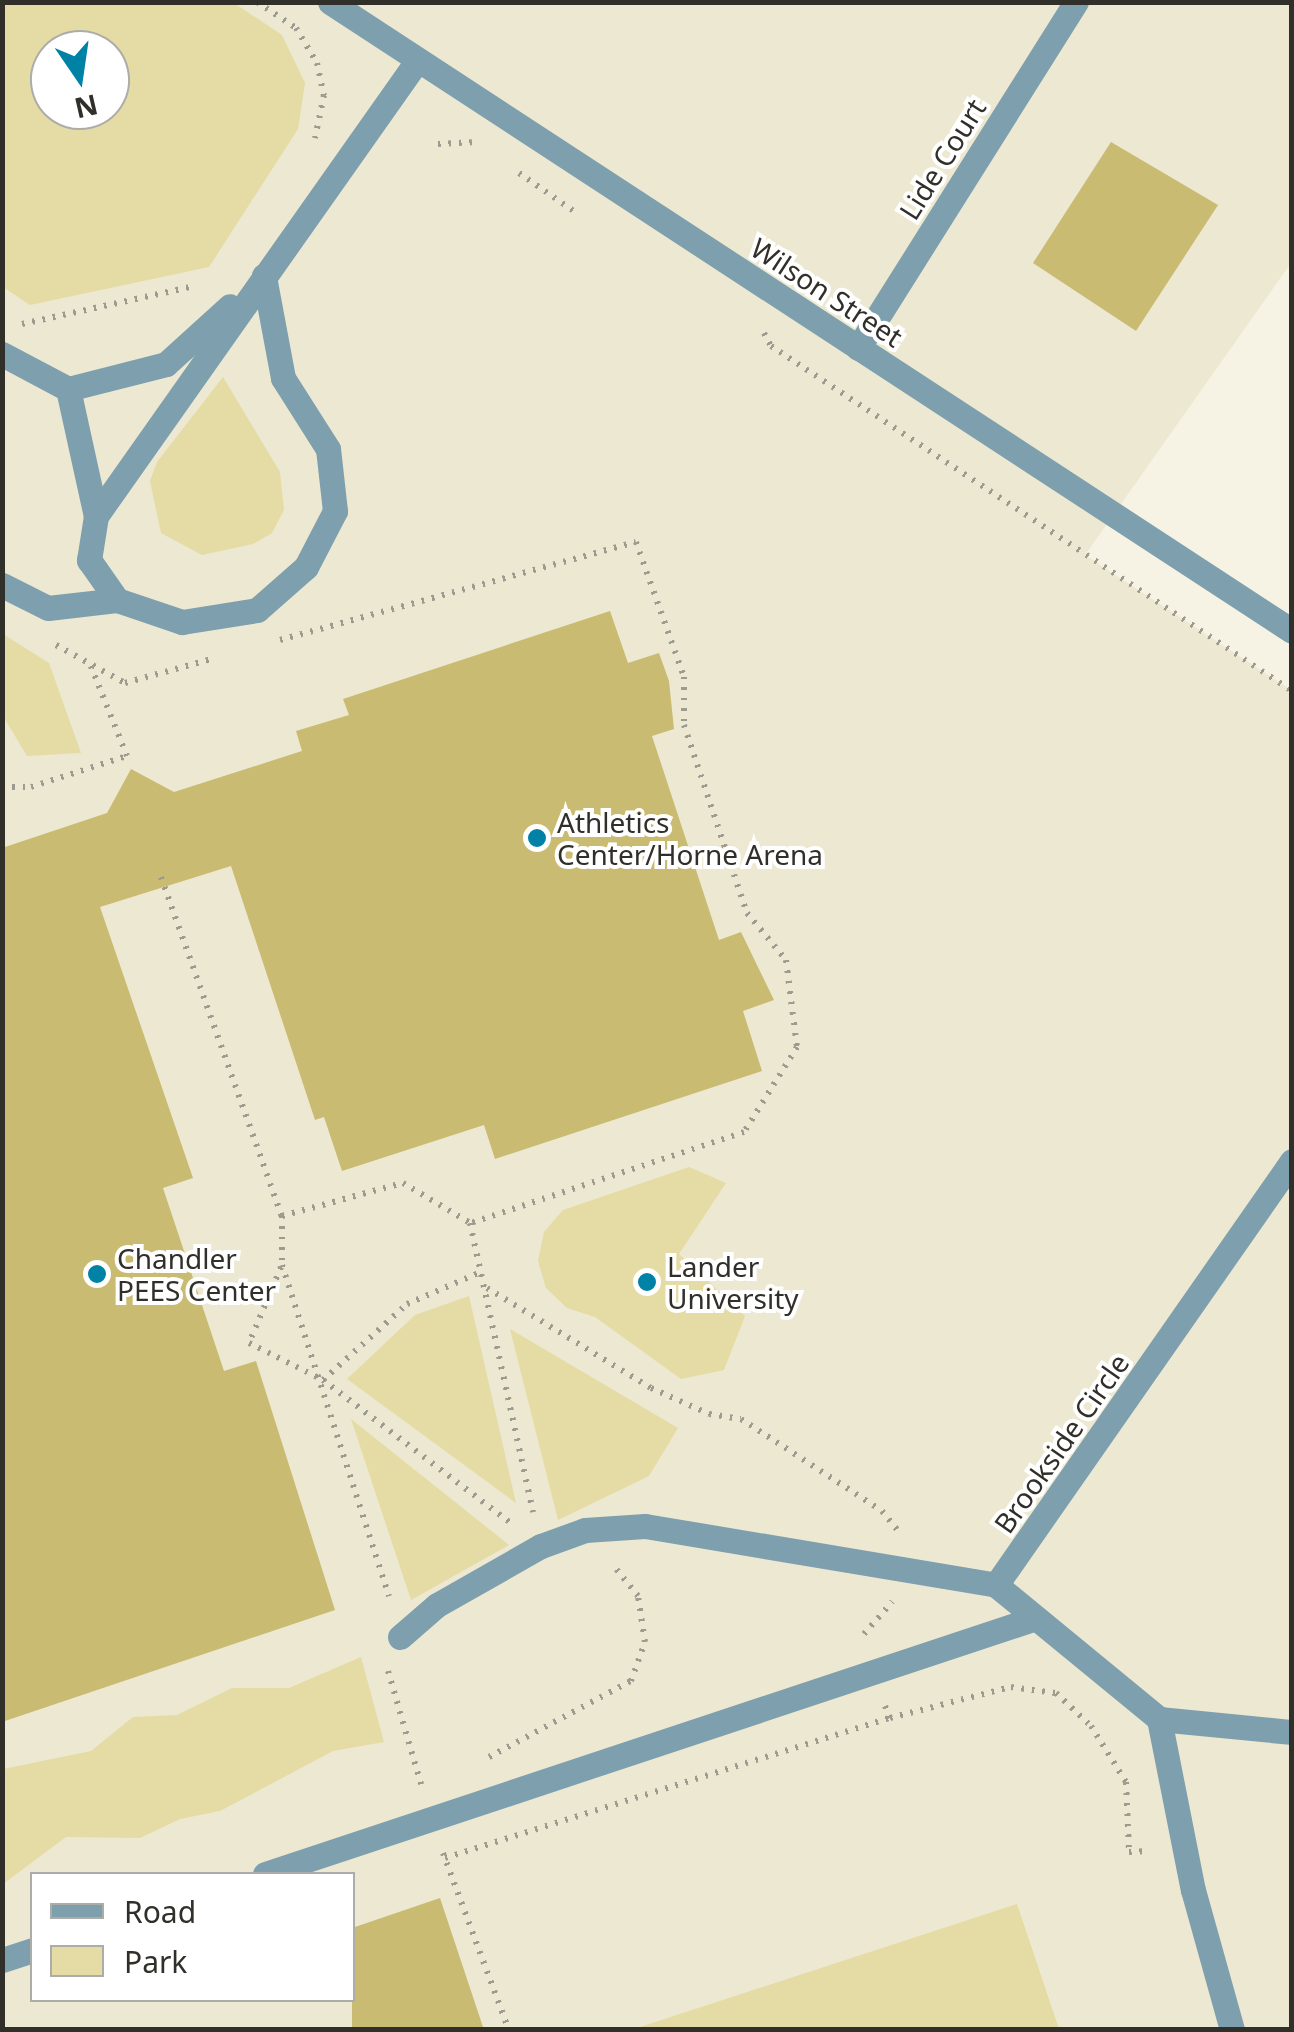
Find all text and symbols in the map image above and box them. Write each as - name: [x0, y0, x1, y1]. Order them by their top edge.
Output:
- north arrow: [30, 30, 130, 130]
- text: N: [71, 86, 102, 128]
- street label: Lide Court: [892, 93, 992, 225]
- street label: Wilson Street: [745, 231, 909, 353]
- place label: Athletics Center/Horne Arena: [557, 805, 823, 871]
- marker: Athletics Center/Horne Arena: [526, 827, 548, 849]
- place label: Chandler PEES Center: [117, 1241, 276, 1307]
- place label: Lander University: [667, 1249, 799, 1315]
- marker: Chandler PEES Center: [86, 1263, 108, 1285]
- marker: Lander University: [636, 1271, 658, 1293]
- street label: Brookside Circle: [987, 1347, 1135, 1539]
- legend: [30, 1872, 355, 2002]
- text: Road: [124, 1891, 196, 1932]
- text: Park: [124, 1941, 187, 1982]

